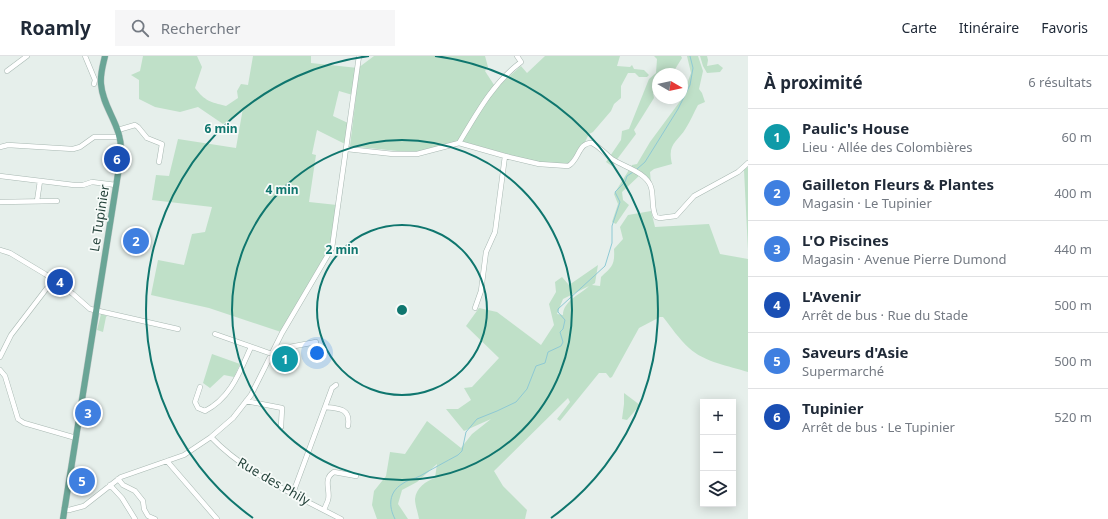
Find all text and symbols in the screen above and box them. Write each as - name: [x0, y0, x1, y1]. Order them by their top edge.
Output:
- search box: [115, 10, 395, 46]
- text: Roamly: [20, 15, 91, 41]
- icon: search: [129, 17, 151, 39]
- text: Rechercher: [161, 18, 241, 38]
- text: Carte: [901, 18, 937, 37]
- text: Itinéraire: [959, 18, 1019, 37]
- text: Favoris: [1041, 18, 1088, 37]
- north arrow: [652, 68, 688, 104]
- text: À proximité: [764, 71, 863, 94]
- text: 6 résultats: [1028, 73, 1092, 91]
- text: Paulic's House: [802, 118, 909, 138]
- text: 6 min: [204, 120, 238, 137]
- text: 1: [773, 128, 781, 146]
- text: 60 m: [1062, 128, 1092, 146]
- text: Lieu · Allée des Colombières: [802, 138, 973, 156]
- pin: 6: [104, 144, 130, 174]
- text: Gailleton Fleurs & Plantes: [802, 174, 994, 194]
- text: 4 min: [265, 181, 299, 198]
- street label: Le Tupinier: [85, 183, 113, 253]
- text: 2: [773, 184, 781, 202]
- text: 400 m: [1054, 184, 1092, 202]
- text: Magasin · Le Tupinier: [802, 194, 932, 212]
- pin: 2: [123, 226, 149, 256]
- text: L'O Piscines: [802, 230, 889, 250]
- text: 3: [773, 240, 781, 258]
- text: 440 m: [1054, 240, 1092, 258]
- text: 2 min: [325, 241, 359, 258]
- text: Magasin · Avenue Pierre Dumond: [802, 250, 1007, 268]
- pin: 4: [47, 267, 73, 297]
- text: L'Avenir: [802, 286, 861, 306]
- text: 4: [773, 296, 781, 314]
- text: 500 m: [1054, 296, 1092, 314]
- centre of rings: [395, 303, 409, 317]
- text: Arrêt de bus · Rue du Stade: [802, 306, 968, 324]
- text: Saveurs d'Asie: [802, 342, 908, 362]
- your location: [307, 343, 327, 363]
- pin: 1: [272, 344, 298, 374]
- text: 5: [773, 352, 781, 370]
- text: 500 m: [1054, 352, 1092, 370]
- text: Supermarché: [802, 362, 884, 380]
- pin: 3: [75, 398, 101, 428]
- text: Tupinier: [802, 398, 864, 418]
- map controls: [700, 399, 736, 507]
- button: +: [700, 399, 736, 435]
- text: 6: [773, 408, 781, 426]
- text: 520 m: [1054, 408, 1092, 426]
- text: Arrêt de bus · Le Tupinier: [802, 418, 955, 436]
- button: −: [700, 435, 736, 471]
- street label: Rue des Phily: [234, 453, 314, 509]
- pin: 5: [69, 466, 95, 496]
- button: layers: [700, 471, 736, 507]

